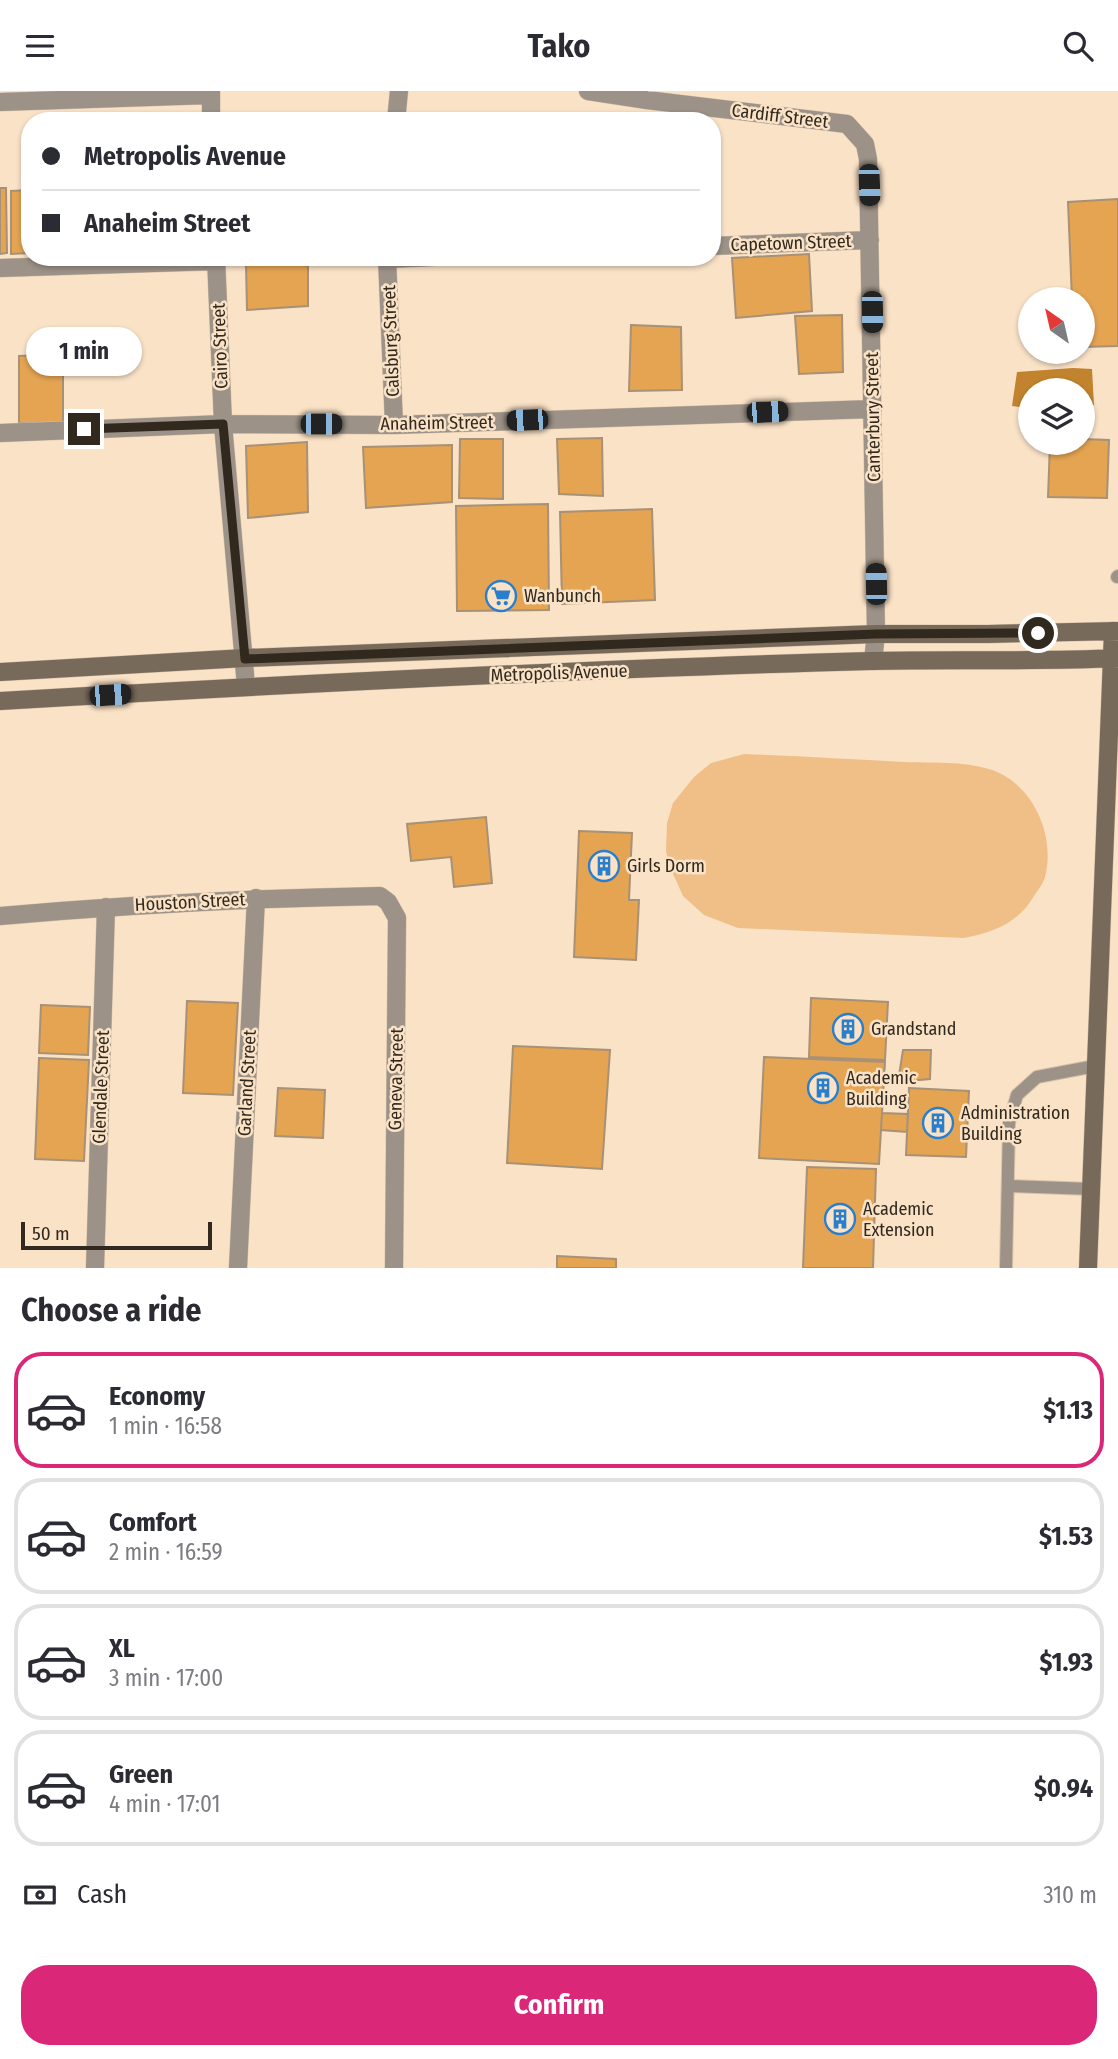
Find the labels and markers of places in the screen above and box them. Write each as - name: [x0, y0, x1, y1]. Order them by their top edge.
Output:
- supermarket icon: Wanbunch: [484, 579, 518, 613]
- place label: Wanbunch: [524, 585, 601, 607]
- building icon: Girls Dorm: [587, 849, 621, 883]
- place label: Girls Dorm: [627, 855, 705, 877]
- building icon: Grandstand: [831, 1012, 865, 1046]
- place label: Grandstand: [871, 1018, 956, 1040]
- place label: Academic Building: [846, 1067, 917, 1110]
- building icon: Academic Building: [806, 1071, 840, 1105]
- place label: Administration Building: [961, 1102, 1070, 1145]
- building icon: Administration Building: [921, 1106, 955, 1140]
- place label: Academic Extension: [863, 1198, 935, 1241]
- building icon: Academic Extension: [823, 1202, 857, 1236]

